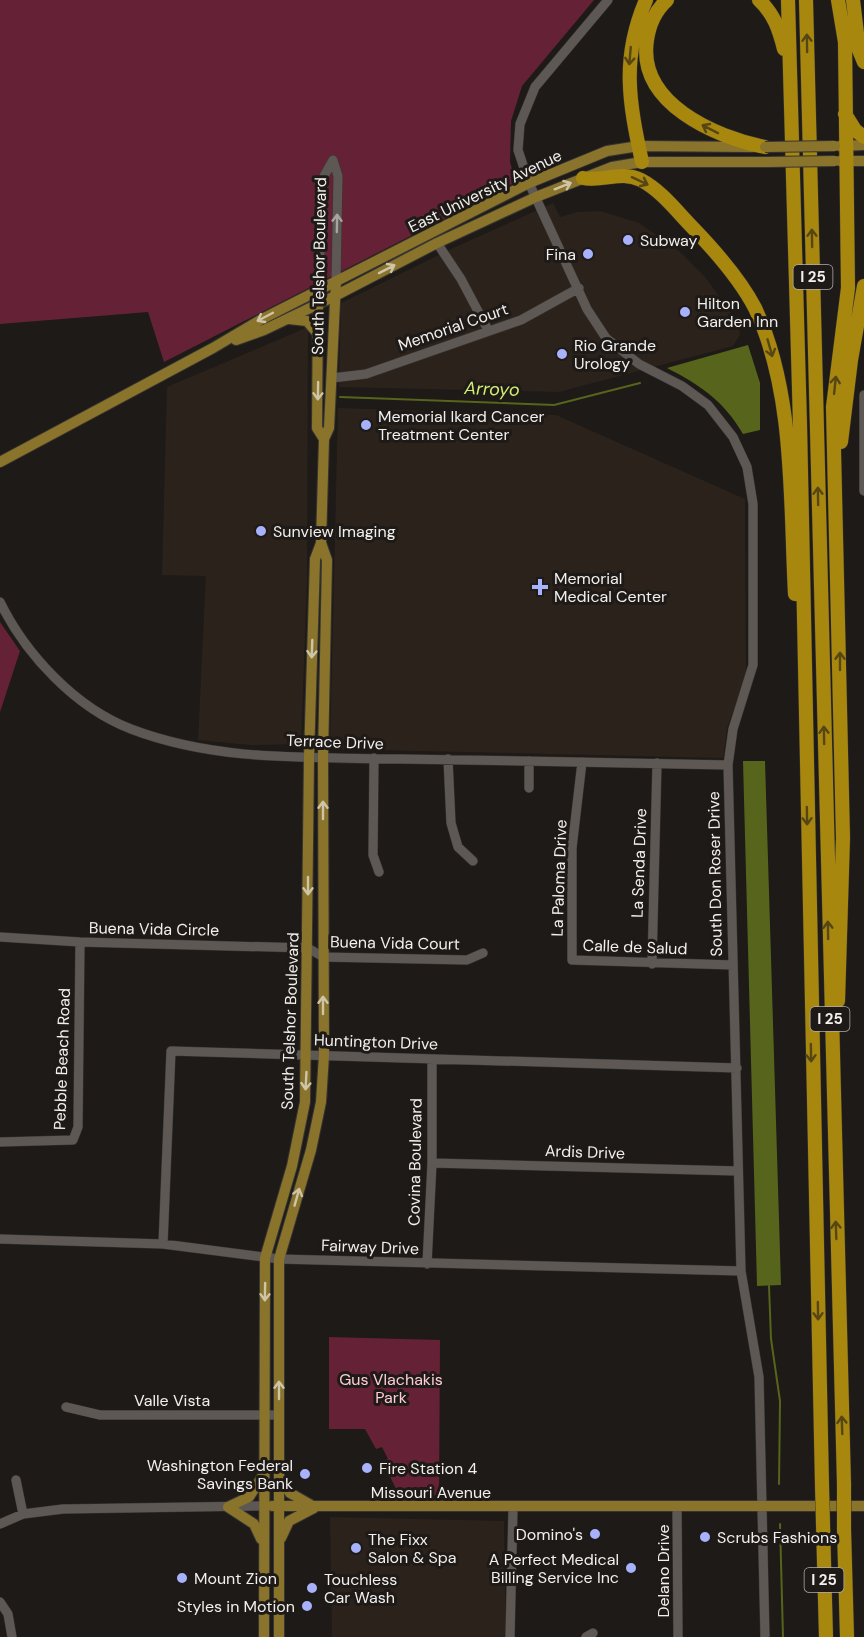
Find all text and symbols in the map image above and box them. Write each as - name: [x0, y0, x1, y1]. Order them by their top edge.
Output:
- one-way arrow: [801, 34, 813, 54]
- one-way arrow: [624, 45, 635, 65]
- one-way arrow: [701, 123, 719, 135]
- street label: East University Avenue: [405, 145, 565, 237]
- one-way arrow: [630, 176, 648, 188]
- street label: South Telshor Boulevard: [307, 177, 331, 355]
- one-way arrow: [553, 180, 572, 191]
- one-way arrow: [331, 213, 343, 233]
- one-way arrow: [806, 229, 818, 249]
- place label: Subway: [640, 230, 698, 251]
- marker: Subway: [621, 233, 635, 247]
- place label: Fina: [546, 244, 576, 265]
- marker: Fina: [581, 247, 595, 261]
- one-way arrow: [377, 263, 395, 274]
- road number: I 25: [794, 265, 832, 289]
- place label: Hilton Garden Inn: [697, 293, 778, 332]
- street label: Memorial Court: [395, 298, 511, 356]
- marker: Hilton Garden Inn: [678, 305, 692, 319]
- one-way arrow: [257, 312, 275, 323]
- place label: Rio Grande Urology: [574, 335, 656, 374]
- one-way arrow: [765, 338, 776, 357]
- marker: Rio Grande Urology: [555, 347, 569, 361]
- water label: Arroyo: [463, 376, 520, 402]
- one-way arrow: [830, 376, 841, 396]
- one-way arrow: [312, 381, 323, 401]
- place label: Memorial Ikard Cancer Treatment Center: [378, 406, 545, 445]
- marker: Memorial Ikard Cancer Treatment Center: [359, 418, 373, 432]
- one-way arrow: [812, 487, 824, 507]
- place label: Sunview Imaging: [273, 521, 396, 542]
- marker: Sunview Imaging: [254, 524, 268, 538]
- place label: Memorial Medical Center: [554, 568, 667, 607]
- marker: Memorial Medical Center: [531, 578, 549, 596]
- one-way arrow: [307, 639, 318, 659]
- one-way arrow: [834, 651, 846, 671]
- one-way arrow: [818, 726, 830, 746]
- street label: Terrace Drive: [286, 730, 384, 754]
- street label: South Don Roser Drive: [703, 791, 727, 957]
- one-way arrow: [317, 801, 329, 821]
- one-way arrow: [802, 806, 813, 826]
- street label: La Senda Drive: [627, 808, 651, 918]
- street label: La Paloma Drive: [546, 819, 572, 937]
- one-way arrow: [302, 876, 314, 896]
- street label: Buena Vida Circle: [89, 917, 219, 941]
- one-way arrow: [822, 921, 834, 941]
- street label: Buena Vida Court: [330, 931, 460, 955]
- street label: South Telshor Boulevard: [276, 932, 304, 1110]
- street label: Calle de Salud: [582, 935, 688, 959]
- street label: Pebble Beach Road: [49, 988, 75, 1130]
- one-way arrow: [318, 996, 329, 1016]
- road number: I 25: [810, 1007, 850, 1031]
- street label: Huntington Drive: [313, 1029, 439, 1055]
- one-way arrow: [806, 1043, 817, 1063]
- one-way arrow: [300, 1071, 311, 1091]
- street label: Covina Boulevard: [403, 1098, 427, 1226]
- street label: Ardis Drive: [545, 1140, 625, 1164]
- one-way arrow: [292, 1188, 303, 1207]
- one-way arrow: [830, 1221, 842, 1241]
- street label: Fairway Drive: [321, 1235, 419, 1259]
- one-way arrow: [259, 1282, 271, 1302]
- one-way arrow: [812, 1301, 824, 1321]
- park label: Gus Vlachakis Park: [339, 1369, 443, 1408]
- one-way arrow: [273, 1380, 284, 1400]
- street label: Valle Vista: [134, 1390, 210, 1411]
- one-way arrow: [836, 1416, 848, 1436]
- place label: Washington Federal Savings Bank: [147, 1455, 293, 1494]
- place label: Fire Station 4: [379, 1458, 477, 1479]
- marker: Fire Station 4: [360, 1461, 374, 1475]
- marker: Washington Federal Savings Bank: [298, 1467, 312, 1481]
- street label: Missouri Avenue: [371, 1482, 491, 1503]
- place label: Domino's: [516, 1524, 583, 1545]
- street label: Delano Drive: [653, 1524, 674, 1618]
- marker: Domino's: [588, 1527, 602, 1541]
- place label: Scrubs Fashions: [717, 1527, 837, 1548]
- place label: The Fixx Salon & Spa: [368, 1529, 456, 1568]
- marker: Scrubs Fashions: [698, 1530, 712, 1544]
- marker: The Fixx Salon & Spa: [349, 1541, 363, 1555]
- place label: A Perfect Medical Billing Service Inc: [489, 1549, 619, 1588]
- marker: A Perfect Medical Billing Service Inc: [624, 1561, 638, 1575]
- place label: Mount Zion: [194, 1568, 277, 1589]
- road number: I 25: [804, 1568, 844, 1592]
- place label: Touchless Car Wash: [324, 1569, 397, 1608]
- marker: Mount Zion: [175, 1571, 189, 1585]
- marker: Touchless Car Wash: [305, 1581, 319, 1595]
- place label: Styles in Motion: [177, 1596, 295, 1617]
- marker: Styles in Motion: [300, 1599, 314, 1613]

